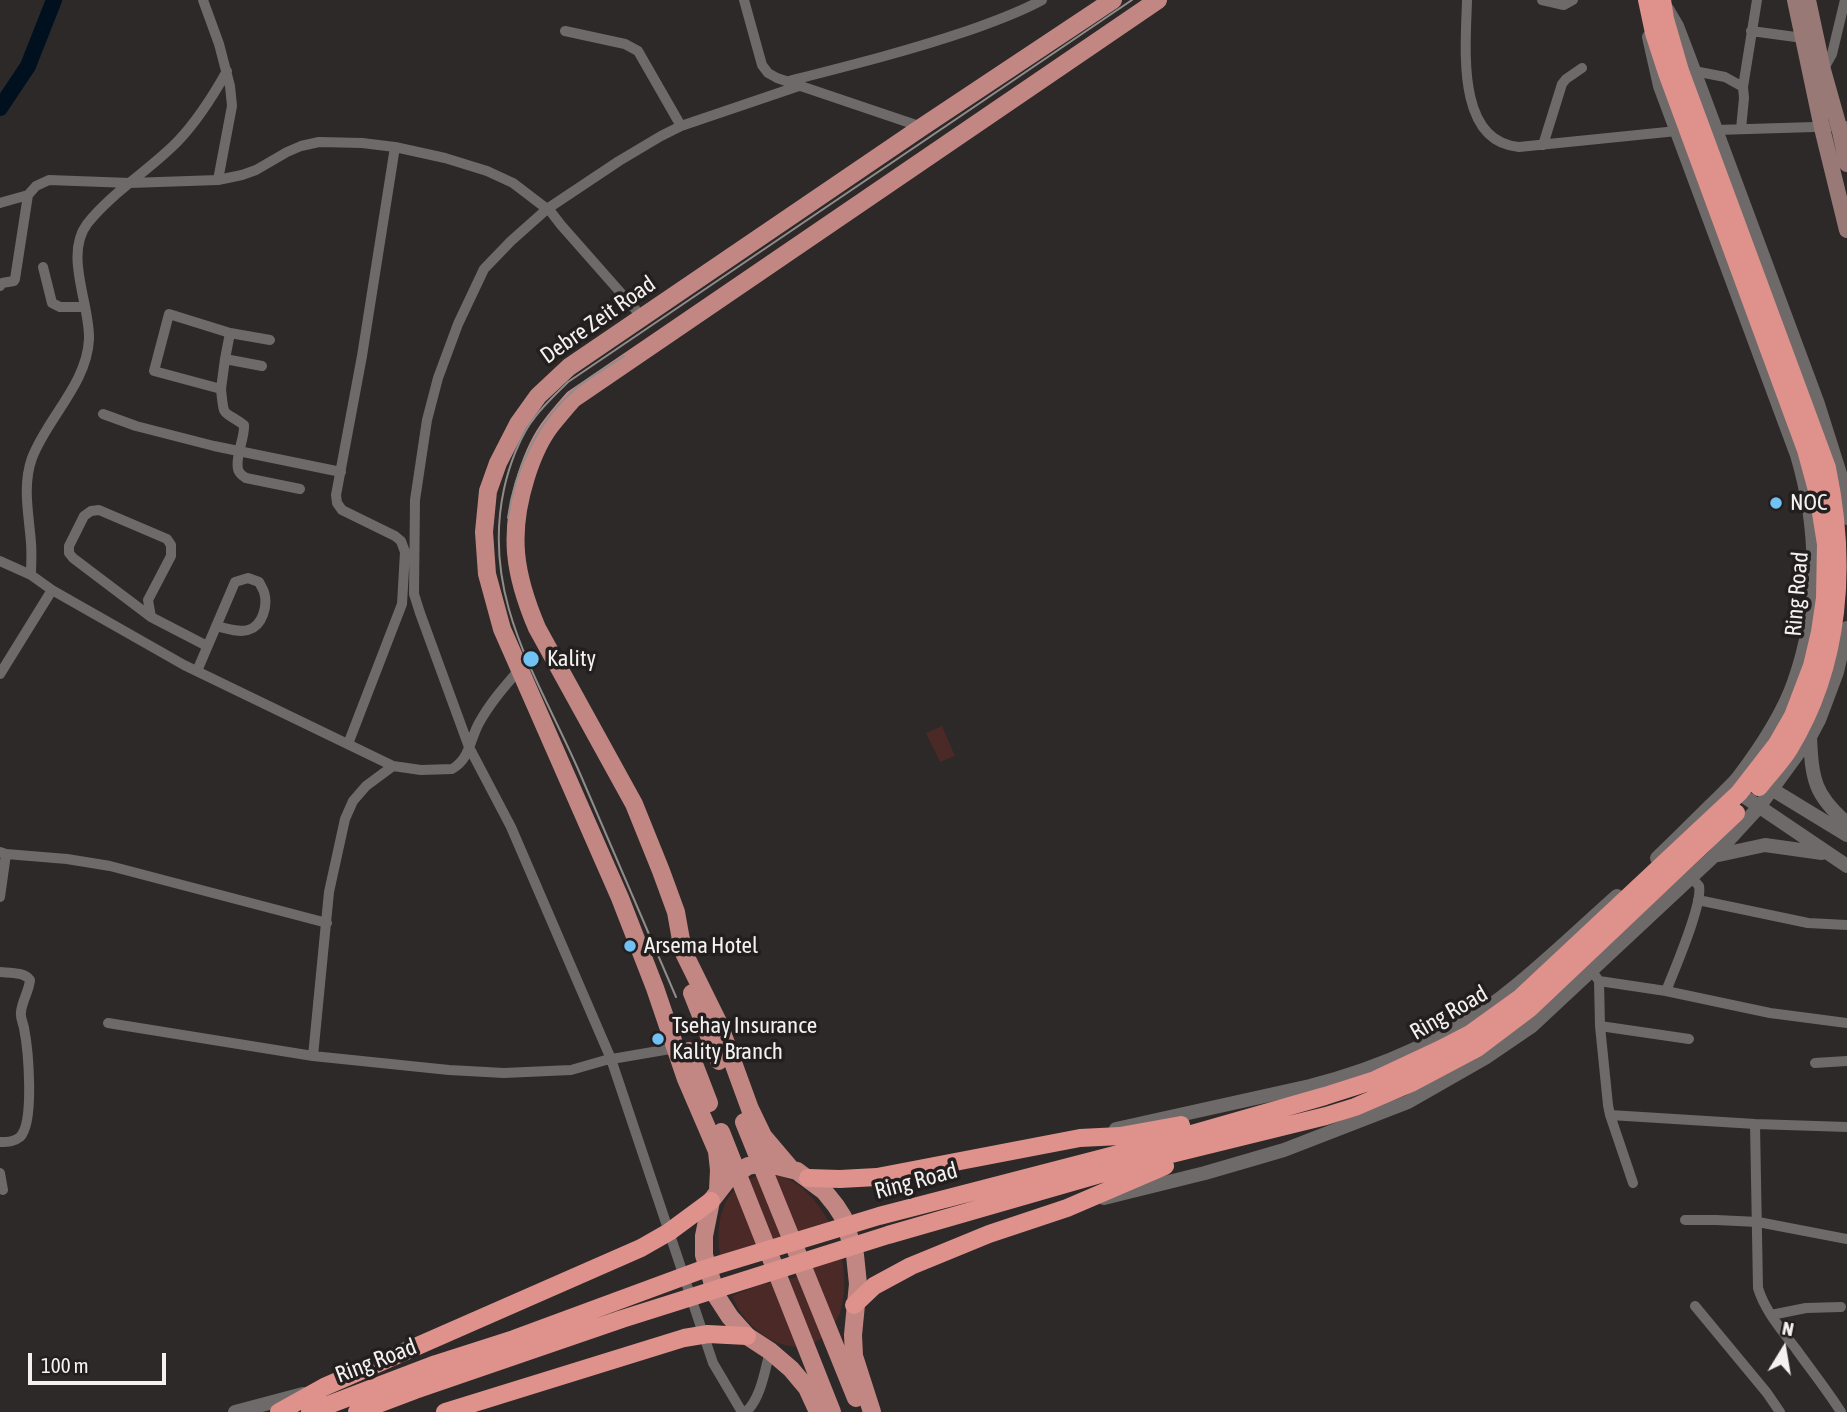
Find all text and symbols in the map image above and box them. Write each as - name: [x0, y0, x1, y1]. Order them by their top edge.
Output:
- street label: Debre Zeit Road: [535, 270, 661, 370]
- place label: NOC: [1790, 489, 1827, 517]
- marker: NOC: [1768, 495, 1784, 511]
- street label: Ring Road: [1780, 551, 1814, 637]
- place label: Kality: [547, 645, 596, 673]
- marker: Kality: [521, 649, 541, 669]
- place label: Arsema Hotel: [644, 932, 758, 960]
- marker: Arsema Hotel: [622, 938, 638, 954]
- street label: Ring Road: [1405, 980, 1493, 1046]
- place label: Tsehay Insurance Kality Branch: [672, 1012, 817, 1066]
- marker: Tsehay Insurance Kality Branch: [650, 1031, 666, 1047]
- street label: Ring Road: [871, 1157, 961, 1205]
- north arrow: [1749, 1314, 1819, 1384]
- text: N: [1780, 1317, 1796, 1340]
- street label: Ring Road: [331, 1333, 421, 1389]
- scale bar: [32, 1338, 170, 1382]
- text: 100 m: [41, 1353, 89, 1377]

